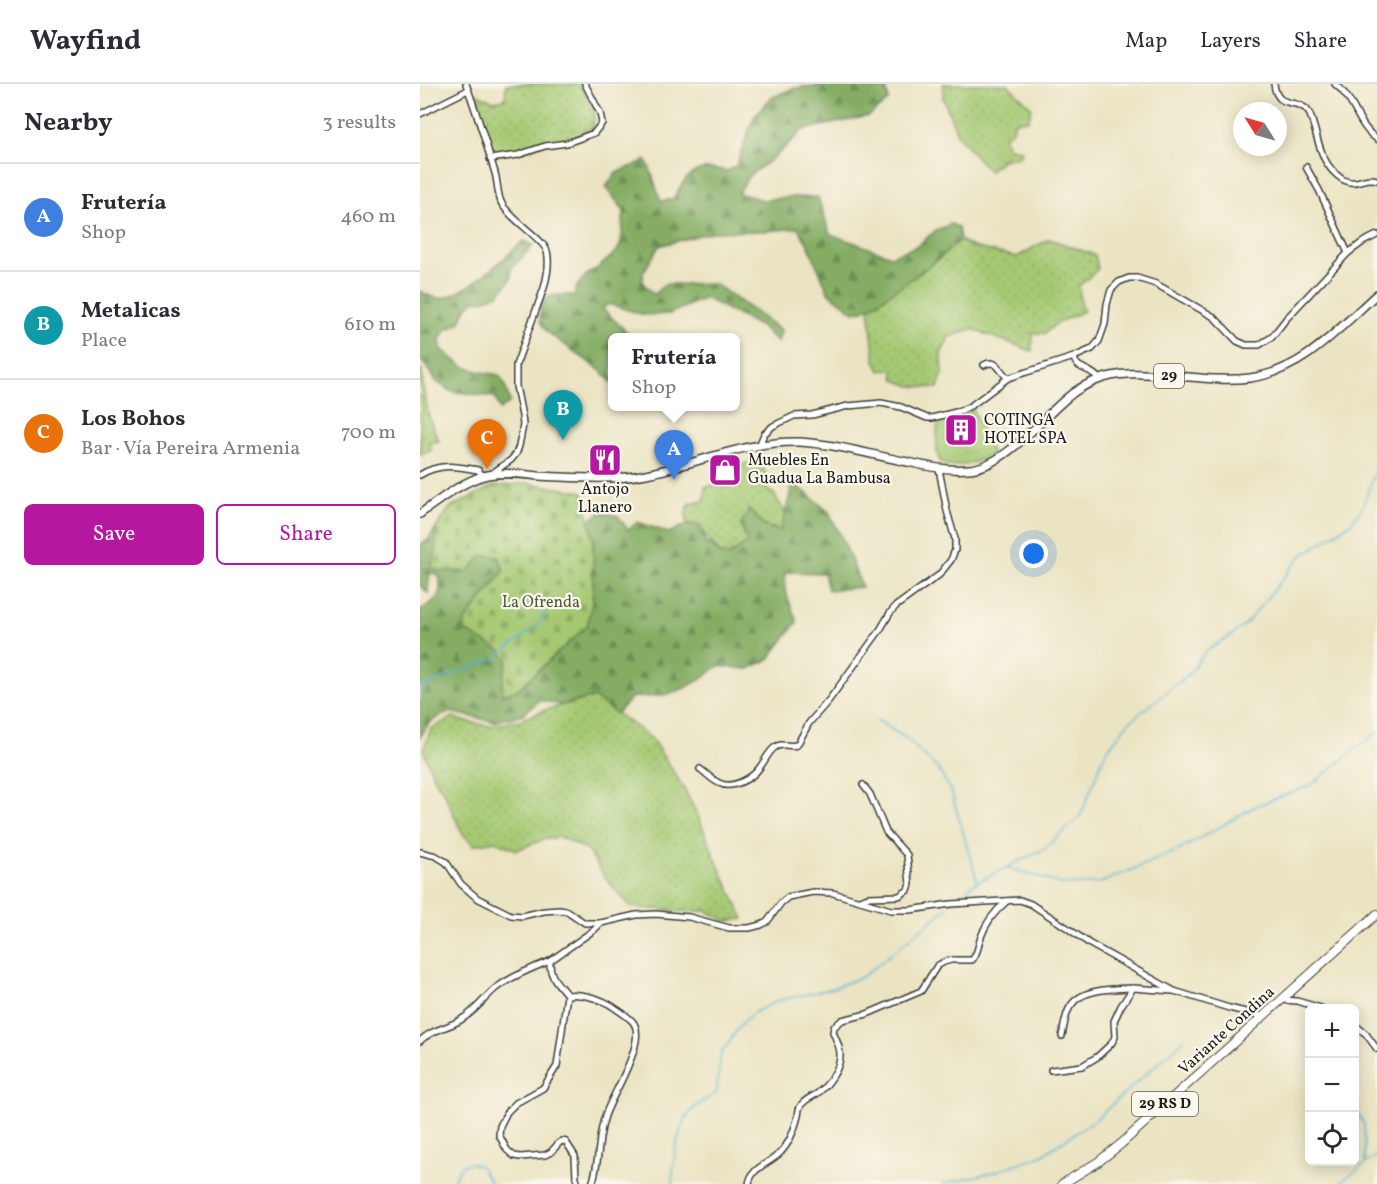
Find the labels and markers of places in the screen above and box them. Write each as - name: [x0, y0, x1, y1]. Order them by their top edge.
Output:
- pin: B: [544, 390, 582, 440]
- place label: COTINGA HOTEL SPA: [984, 410, 1067, 450]
- building icon: COTINGA HOTEL SPA: [943, 412, 979, 448]
- pin: C: [468, 420, 506, 469]
- pin: A: [654, 430, 694, 480]
- restaurant icon: Antojo Llanero: [587, 442, 623, 478]
- place label: Muebles En Guadua La Bambusa: [748, 450, 891, 490]
- shop icon: Muebles En Guadua La Bambusa: [707, 452, 743, 488]
- place label: Antojo Llanero: [578, 479, 632, 519]

